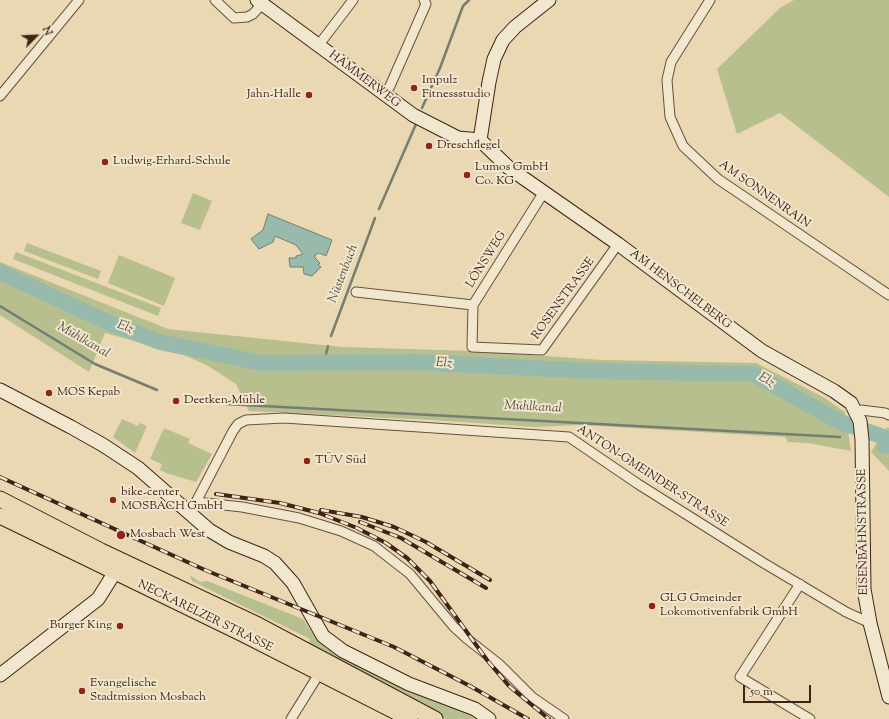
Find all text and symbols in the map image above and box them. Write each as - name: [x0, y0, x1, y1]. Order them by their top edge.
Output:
- north arrow: [16, 16, 56, 56]
- text: N: [38, 24, 56, 38]
- street label: HAMMERWEG: [325, 48, 403, 112]
- place label: Impulz Fitnessstudio: [422, 74, 490, 102]
- marker: Impulz Fitnessstudio: [409, 83, 419, 93]
- place label: Jahn-Halle: [247, 88, 301, 102]
- marker: Jahn-Halle: [304, 90, 314, 100]
- place label: Dreschflegel: [437, 139, 500, 153]
- marker: Dreschflegel: [424, 141, 434, 151]
- place label: Ludwig-Erhard-Schule: [113, 155, 231, 169]
- marker: Ludwig-Erhard-Schule: [100, 157, 110, 167]
- street label: AM SONNENRAIN: [715, 158, 813, 232]
- place label: Lumos GmbH Co. KG: [475, 161, 548, 189]
- marker: Lumos GmbH Co. KG: [462, 170, 472, 180]
- street label: LÖNSWEG: [464, 229, 510, 291]
- water label: Nüstenbach: [326, 243, 362, 305]
- street label: AM HENSCHELBERG: [626, 247, 734, 333]
- street label: ROSENSTRASSE: [529, 255, 599, 343]
- water label: Elz: [114, 318, 136, 338]
- water label: Mühlkanal: [54, 320, 112, 362]
- water label: Elz: [435, 356, 453, 372]
- water label: Elz: [755, 370, 777, 392]
- place label: MOS Kepab: [57, 386, 120, 400]
- marker: MOS Kepab: [44, 388, 54, 398]
- place label: Deetken-Mühle: [184, 394, 265, 408]
- marker: Deetken-Mühle: [171, 396, 181, 406]
- water label: Mühlkanal: [504, 399, 562, 417]
- street label: ANTON-GMEINDER-STRASSE: [574, 423, 730, 531]
- place label: TÜV Süd: [315, 454, 366, 468]
- marker: TÜV Süd: [302, 456, 312, 466]
- street label: EISENBAHNSTRASSE: [856, 469, 872, 595]
- place label: bike-center MOSBACH GmbH: [121, 486, 223, 514]
- marker: bike-center MOSBACH GmbH: [108, 495, 118, 505]
- place label: Mosbach West: [130, 528, 205, 542]
- marker: Mosbach West: [115, 529, 127, 541]
- street label: NECKARELZER STRASSE: [135, 578, 275, 656]
- place label: GLG Gmeinder Lokomotivenfabrik GmbH: [660, 592, 798, 620]
- marker: GLG Gmeinder Lokomotivenfabrik GmbH: [647, 601, 657, 611]
- place label: Burger King: [50, 619, 112, 633]
- marker: Burger King: [115, 621, 125, 631]
- place label: Evangelische Stadtmission Mosbach: [90, 677, 206, 705]
- scale bar: [745, 677, 813, 703]
- text: 50 m: [750, 683, 773, 701]
- marker: Evangelische Stadtmission Mosbach: [77, 686, 87, 696]

